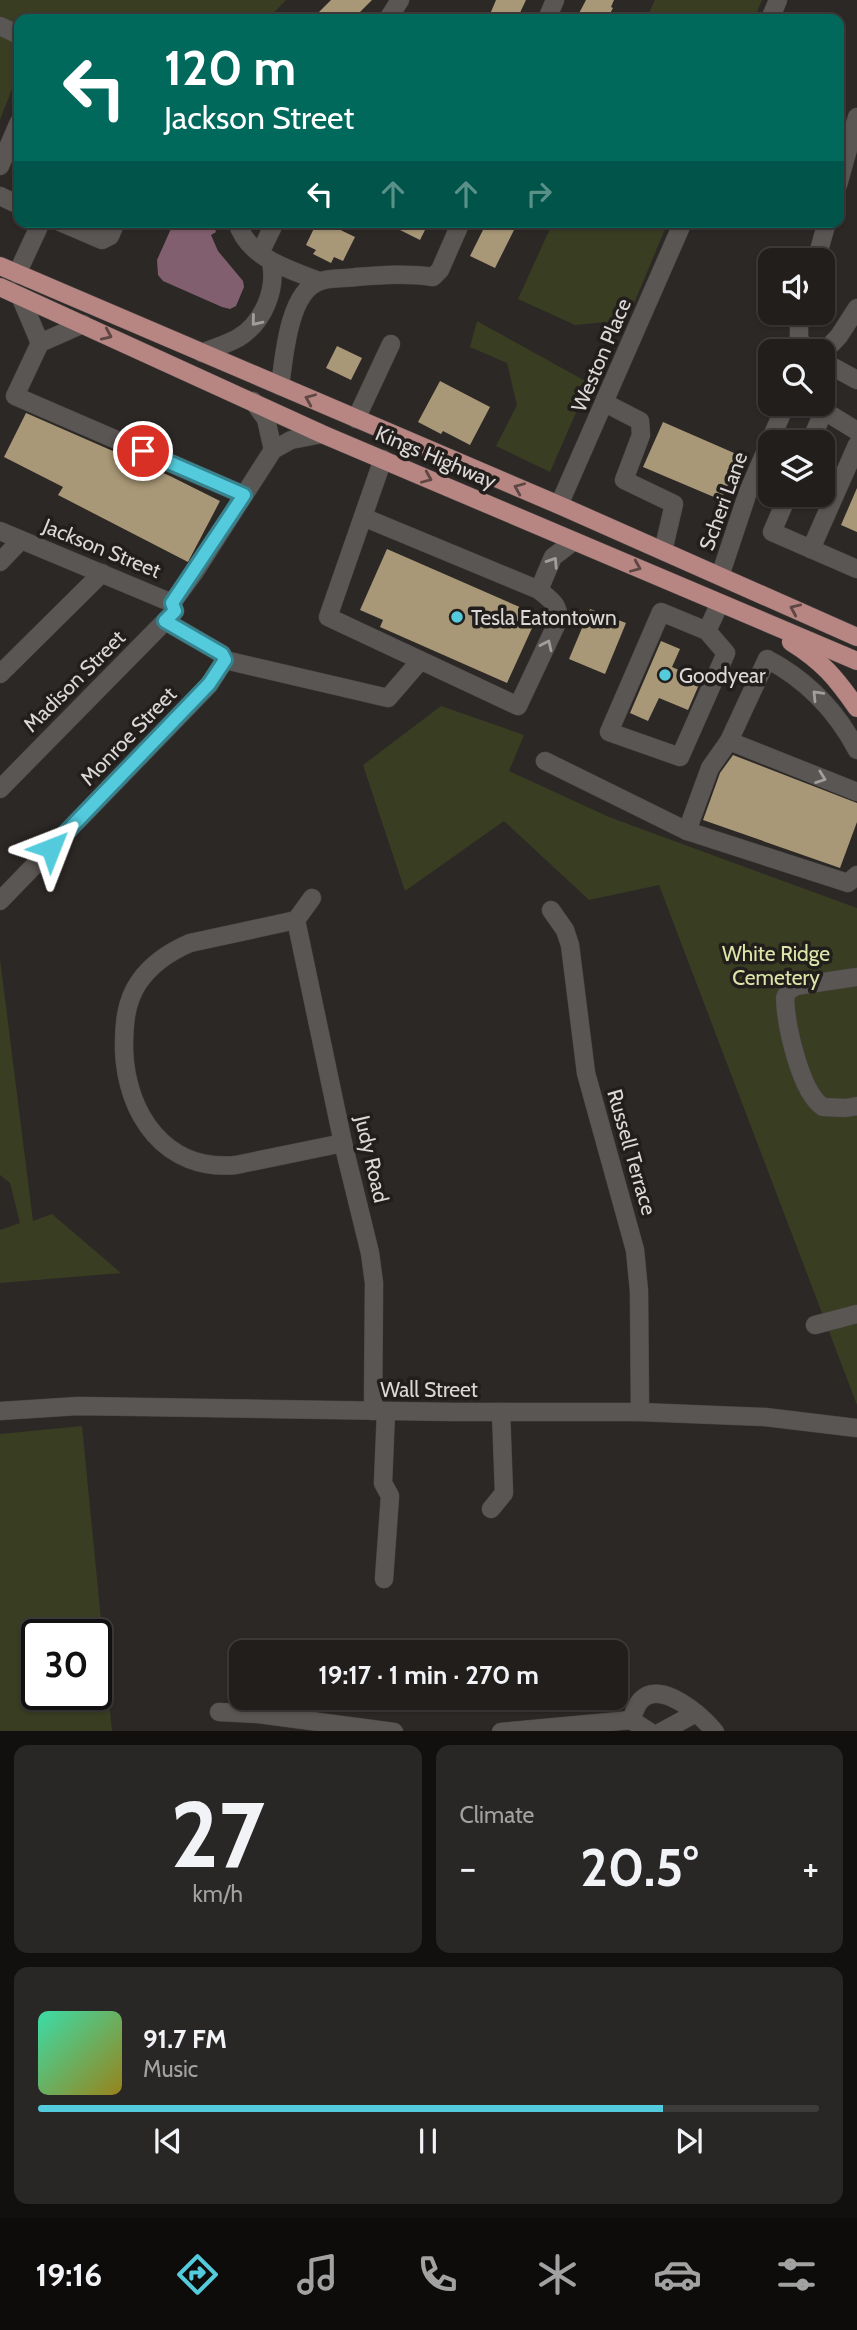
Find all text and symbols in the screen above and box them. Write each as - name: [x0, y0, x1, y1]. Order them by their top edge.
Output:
- text: 120 m: [164, 38, 296, 97]
- icon: left: [49, 42, 140, 133]
- text: Jackson Street: [164, 98, 354, 137]
- icon: left: [301, 175, 339, 213]
- icon: ahead: [374, 175, 412, 213]
- icon: ahead: [447, 175, 485, 213]
- icon: right: [520, 175, 558, 213]
- map controls: [758, 248, 835, 507]
- button: sound: [758, 248, 835, 325]
- street label: Weston Place: [566, 294, 636, 415]
- one-way arrow: [251, 313, 264, 325]
- one-way arrow: [100, 327, 112, 341]
- button: search: [758, 339, 835, 416]
- one-way arrow: [304, 393, 317, 407]
- street label: Kings Highway: [372, 420, 500, 494]
- pin: [113, 421, 173, 481]
- button: layers: [758, 430, 835, 507]
- icon: arrive: [124, 432, 162, 470]
- street label: Scheri Lane: [694, 448, 752, 554]
- one-way arrow: [419, 470, 432, 484]
- one-way arrow: [514, 482, 526, 496]
- street label: Jackson Street: [39, 513, 165, 583]
- one-way arrow: [544, 557, 557, 570]
- one-way arrow: [629, 559, 641, 573]
- one-way arrow: [789, 603, 802, 617]
- place label: Tesla Eatontown: [471, 605, 617, 630]
- marker: Tesla Eatontown: [449, 609, 465, 625]
- street label: Madison Street: [18, 625, 130, 737]
- one-way arrow: [539, 640, 553, 652]
- place label: Goodyear: [679, 663, 766, 688]
- marker: Goodyear: [657, 667, 673, 683]
- street label: Monroe Street: [75, 681, 181, 791]
- one-way arrow: [813, 691, 826, 704]
- one-way arrow: [814, 770, 826, 784]
- position arrow: [14, 811, 88, 885]
- park label: White Ridge Cemetery: [722, 941, 830, 990]
- street label: Russell Terrace: [602, 1086, 662, 1218]
- street label: Judy Road: [350, 1112, 394, 1205]
- street label: Wall Street: [380, 1377, 478, 1402]
- speed limit sign: 30: [21, 1619, 112, 1710]
- text: 19:17 · 1 min · 270 m: [318, 1659, 539, 1691]
- text: 27: [170, 1779, 265, 1890]
- text: Climate: [460, 1801, 534, 1829]
- text: 20.5°: [580, 1836, 698, 1899]
- text: −: [460, 1844, 476, 1891]
- text: +: [802, 1844, 819, 1891]
- text: km/h: [193, 1880, 243, 1908]
- text: 91.7 FM: [143, 2023, 227, 2055]
- text: Music: [143, 2055, 198, 2083]
- icon: previous: [149, 2122, 187, 2160]
- icon: pause: [409, 2122, 447, 2160]
- icon: next: [670, 2122, 708, 2160]
- icon: directions: [173, 2250, 222, 2299]
- icon: music: [293, 2250, 342, 2299]
- icon: phone: [413, 2250, 462, 2299]
- icon: climate: [533, 2250, 582, 2299]
- icon: car: [653, 2250, 702, 2299]
- icon: filters: [772, 2250, 821, 2299]
- text: 19:16: [35, 2255, 102, 2294]

